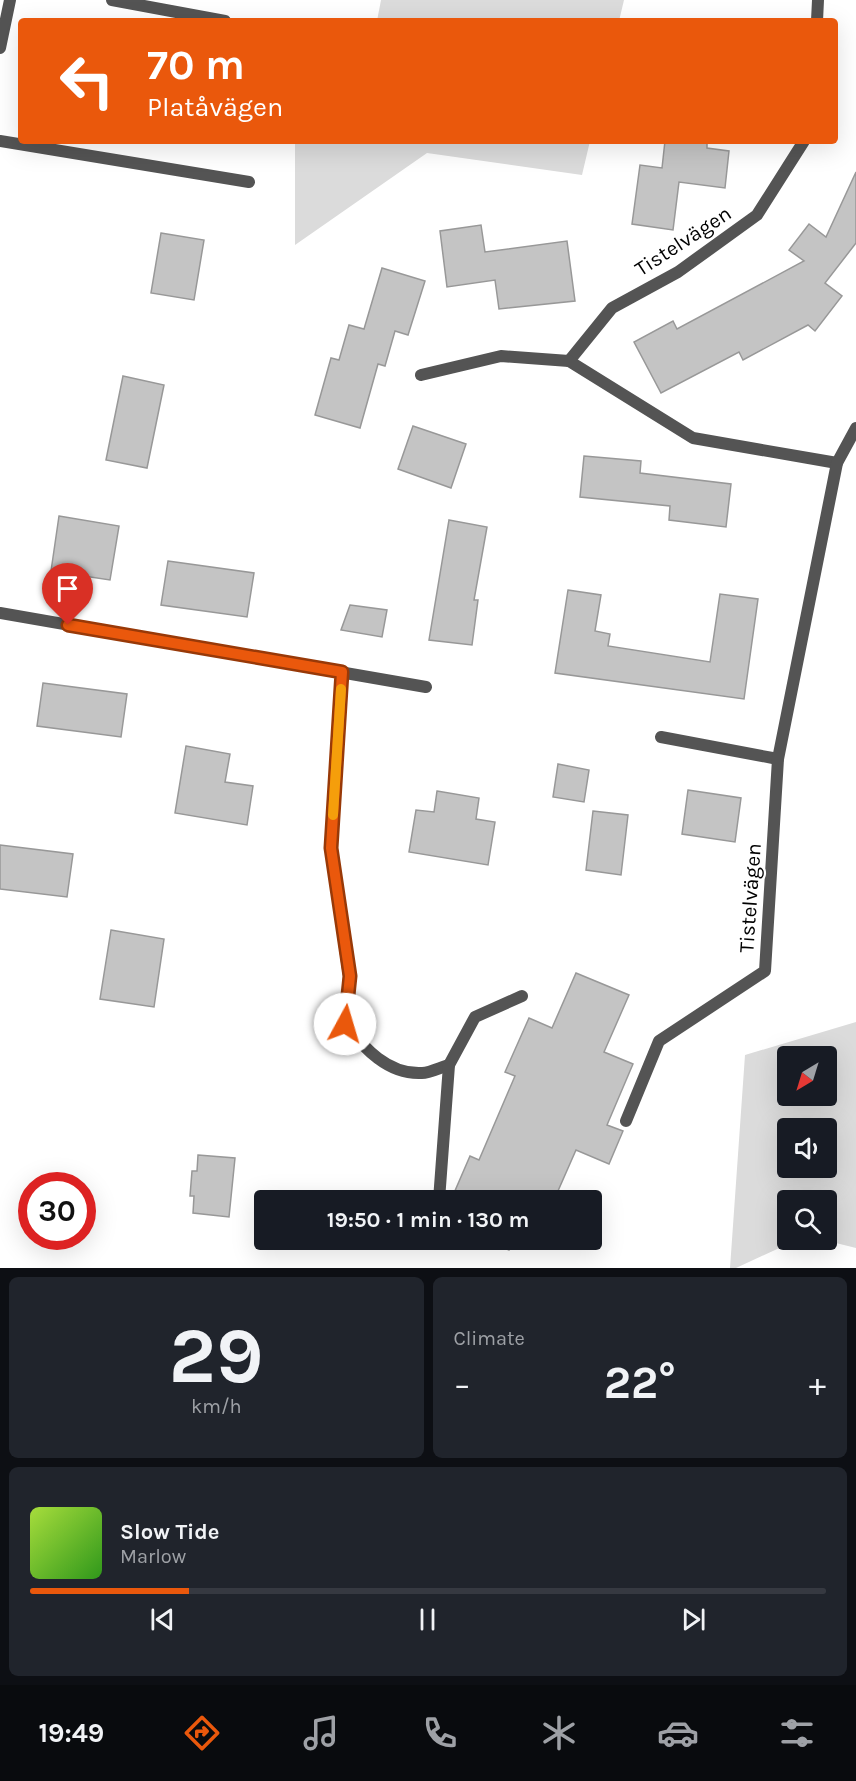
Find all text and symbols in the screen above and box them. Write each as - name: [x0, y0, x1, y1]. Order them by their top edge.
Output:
- text: 70 m: [147, 40, 245, 90]
- icon: left: [48, 42, 126, 120]
- text: Platåvägen: [147, 91, 283, 123]
- street label: Tistelvägen: [630, 201, 736, 281]
- pin: [42, 563, 93, 625]
- icon: arrive: [51, 572, 84, 605]
- street label: Tistelvägen: [734, 842, 766, 954]
- position arrow: [313, 992, 377, 1056]
- north arrow: [777, 1046, 837, 1106]
- map controls: [777, 1046, 837, 1250]
- button: sound: [777, 1118, 837, 1178]
- speed limit sign: 30: [18, 1172, 96, 1250]
- button: search: [777, 1190, 837, 1250]
- text: 19:50 · 1 min · 130 m: [327, 1207, 529, 1233]
- text: 29: [169, 1310, 264, 1402]
- text: Climate: [454, 1327, 525, 1350]
- text: 22°: [604, 1357, 676, 1409]
- text: −: [454, 1365, 471, 1403]
- text: +: [809, 1365, 826, 1403]
- text: km/h: [191, 1395, 242, 1418]
- text: Slow Tide: [120, 1519, 220, 1545]
- text: Marlow: [120, 1545, 186, 1568]
- icon: previous: [146, 1603, 179, 1636]
- icon: pause: [411, 1603, 444, 1636]
- icon: next: [677, 1603, 710, 1636]
- icon: directions: [181, 1712, 223, 1754]
- icon: music: [300, 1712, 342, 1754]
- icon: phone: [419, 1712, 461, 1754]
- icon: climate: [538, 1712, 580, 1754]
- icon: car: [657, 1712, 699, 1754]
- icon: filters: [776, 1712, 818, 1754]
- text: 19:49: [38, 1717, 104, 1749]

